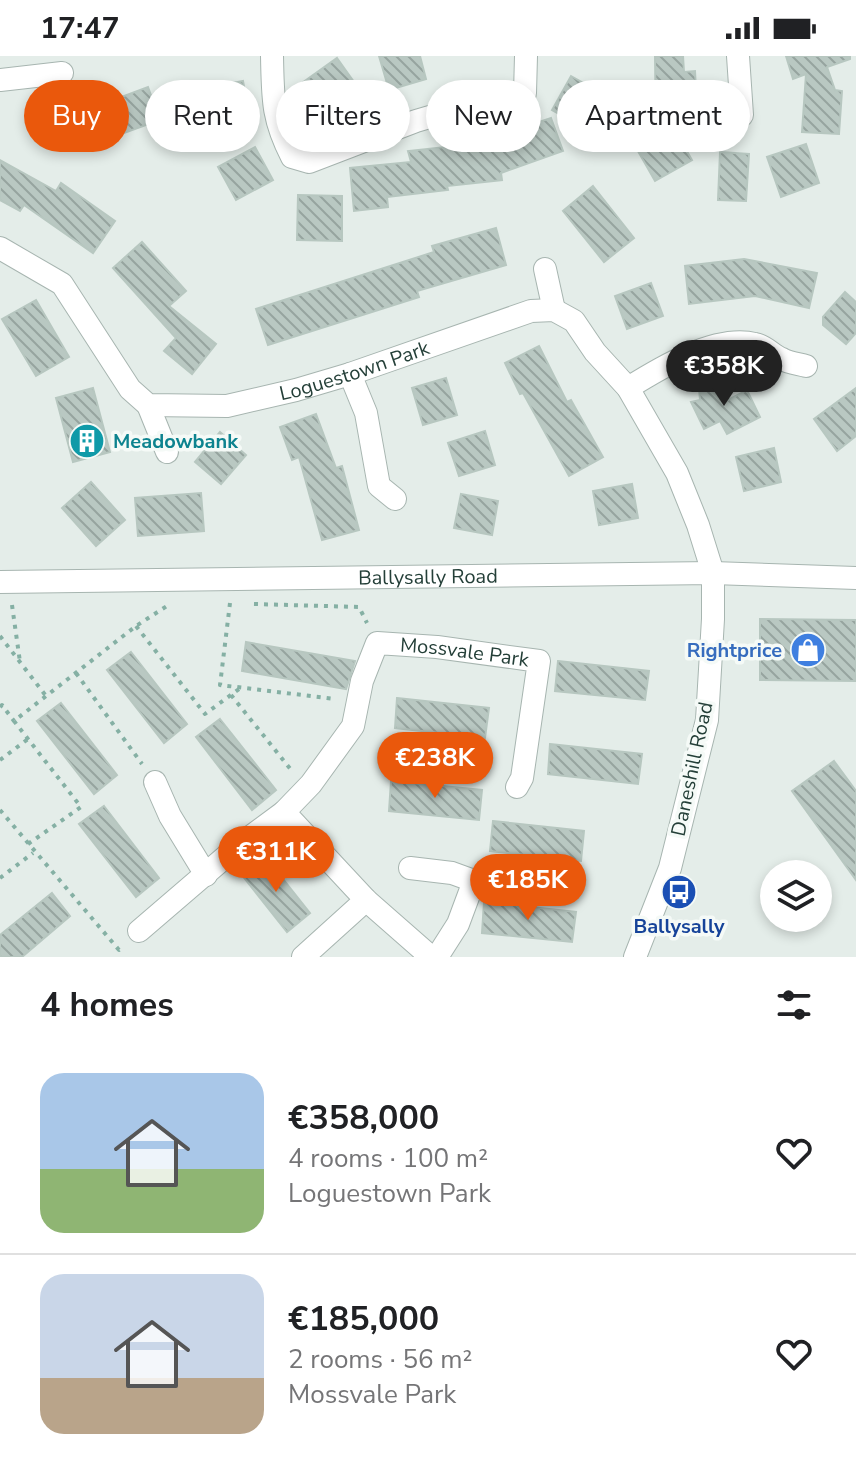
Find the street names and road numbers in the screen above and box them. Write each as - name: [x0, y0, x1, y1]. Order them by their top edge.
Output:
- street label: Loguestown Park: [277, 334, 434, 407]
- street label: Ballysally Road: [358, 562, 498, 591]
- street label: Mossvale Park: [399, 631, 532, 673]
- street label: Daneshill Road: [665, 699, 719, 839]

